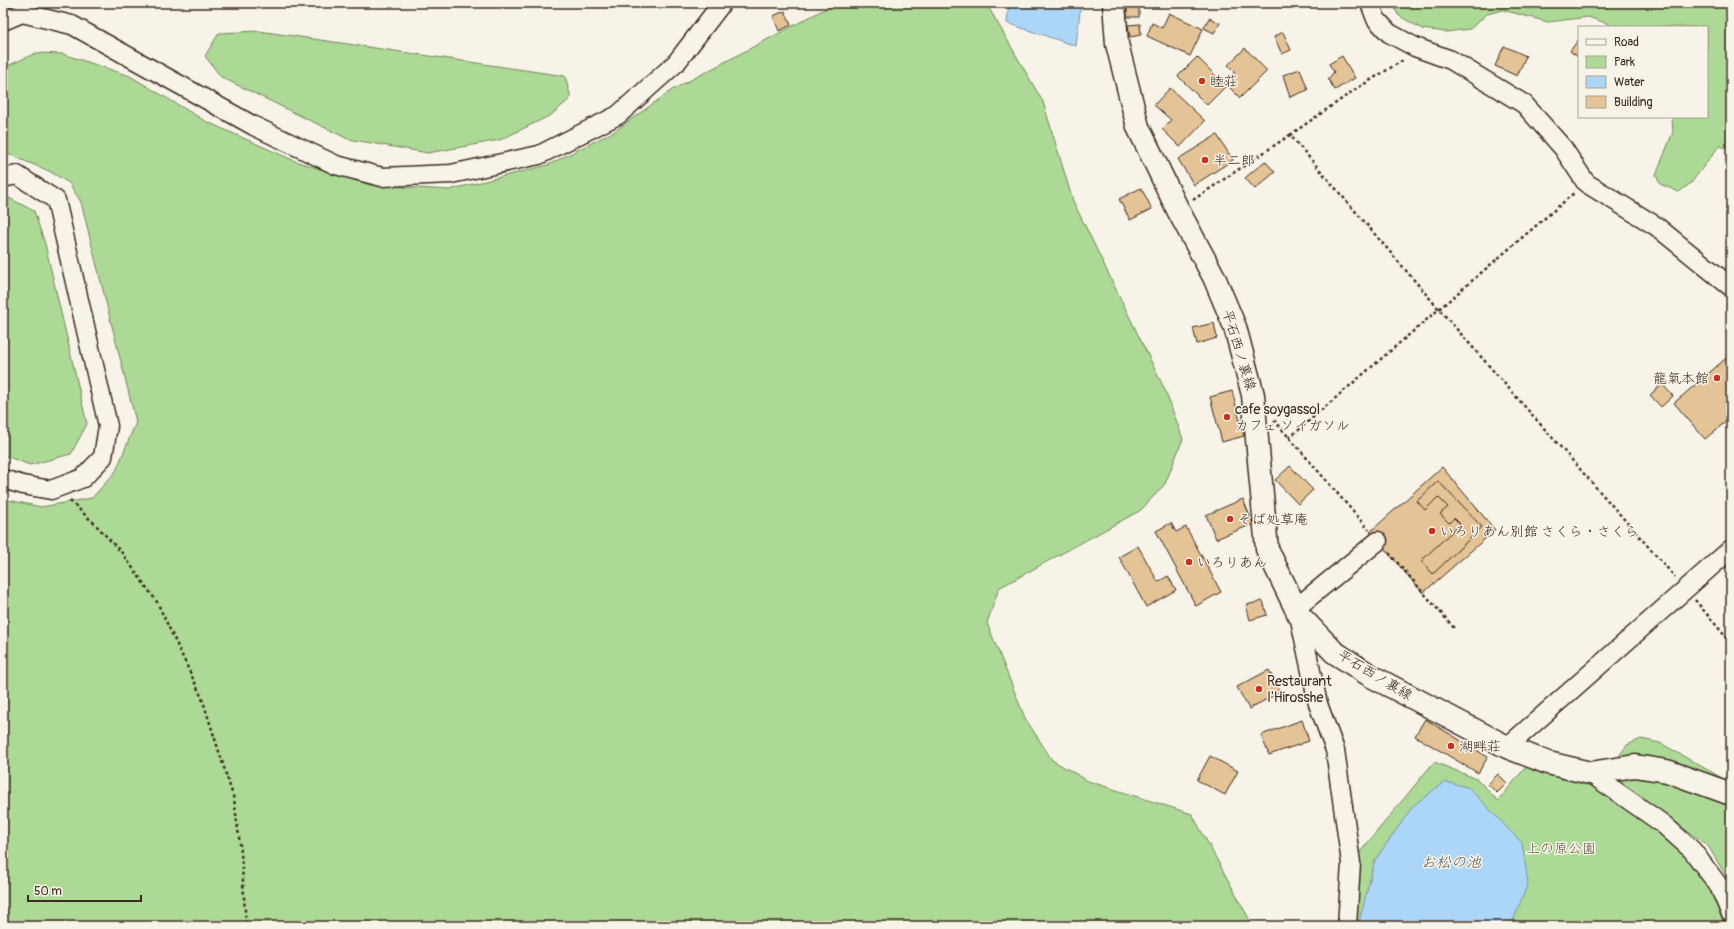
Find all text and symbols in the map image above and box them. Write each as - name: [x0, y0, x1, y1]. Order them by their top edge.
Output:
- legend: [1578, 26, 1708, 118]
- text: Road: [1614, 35, 1639, 50]
- text: Park: [1614, 55, 1635, 70]
- place label: 睦荘: [1210, 73, 1238, 90]
- text: Water: [1614, 75, 1645, 90]
- marker: 睦荘: [1197, 76, 1207, 86]
- text: Building: [1614, 95, 1653, 110]
- place label: 半二郎: [1213, 152, 1255, 169]
- marker: 半二郎: [1200, 155, 1210, 165]
- street label: 平石西ノ裏線: [1219, 307, 1259, 393]
- place label: 龍氣本館: [1653, 370, 1709, 387]
- marker: 龍氣本館: [1712, 373, 1722, 383]
- place label: cafe soygassol カフェ ソイガソル: [1235, 401, 1350, 434]
- marker: cafe soygassol カフェ ソイガソル: [1222, 412, 1232, 422]
- place label: そば処草庵: [1238, 511, 1308, 528]
- marker: そば処草庵: [1225, 514, 1235, 524]
- place label: いろりあん別館 さくら・さくら: [1440, 523, 1639, 540]
- marker: いろりあん別館 さくら・さくら: [1427, 526, 1437, 536]
- place label: いろりあん: [1197, 554, 1267, 571]
- marker: いろりあん: [1184, 557, 1194, 567]
- street label: 平石西ノ裏線: [1335, 646, 1415, 704]
- place label: Restaurant I'Hirosshe: [1267, 673, 1332, 706]
- marker: Restaurant I'Hirosshe: [1254, 684, 1264, 694]
- place label: 湖畔荘: [1459, 738, 1501, 755]
- marker: 湖畔荘: [1446, 741, 1456, 751]
- park label: 上の原公園: [1526, 840, 1596, 857]
- water label: お松の池: [1421, 853, 1482, 872]
- scale bar: [28, 877, 141, 903]
- text: 50 m: [34, 884, 62, 899]

